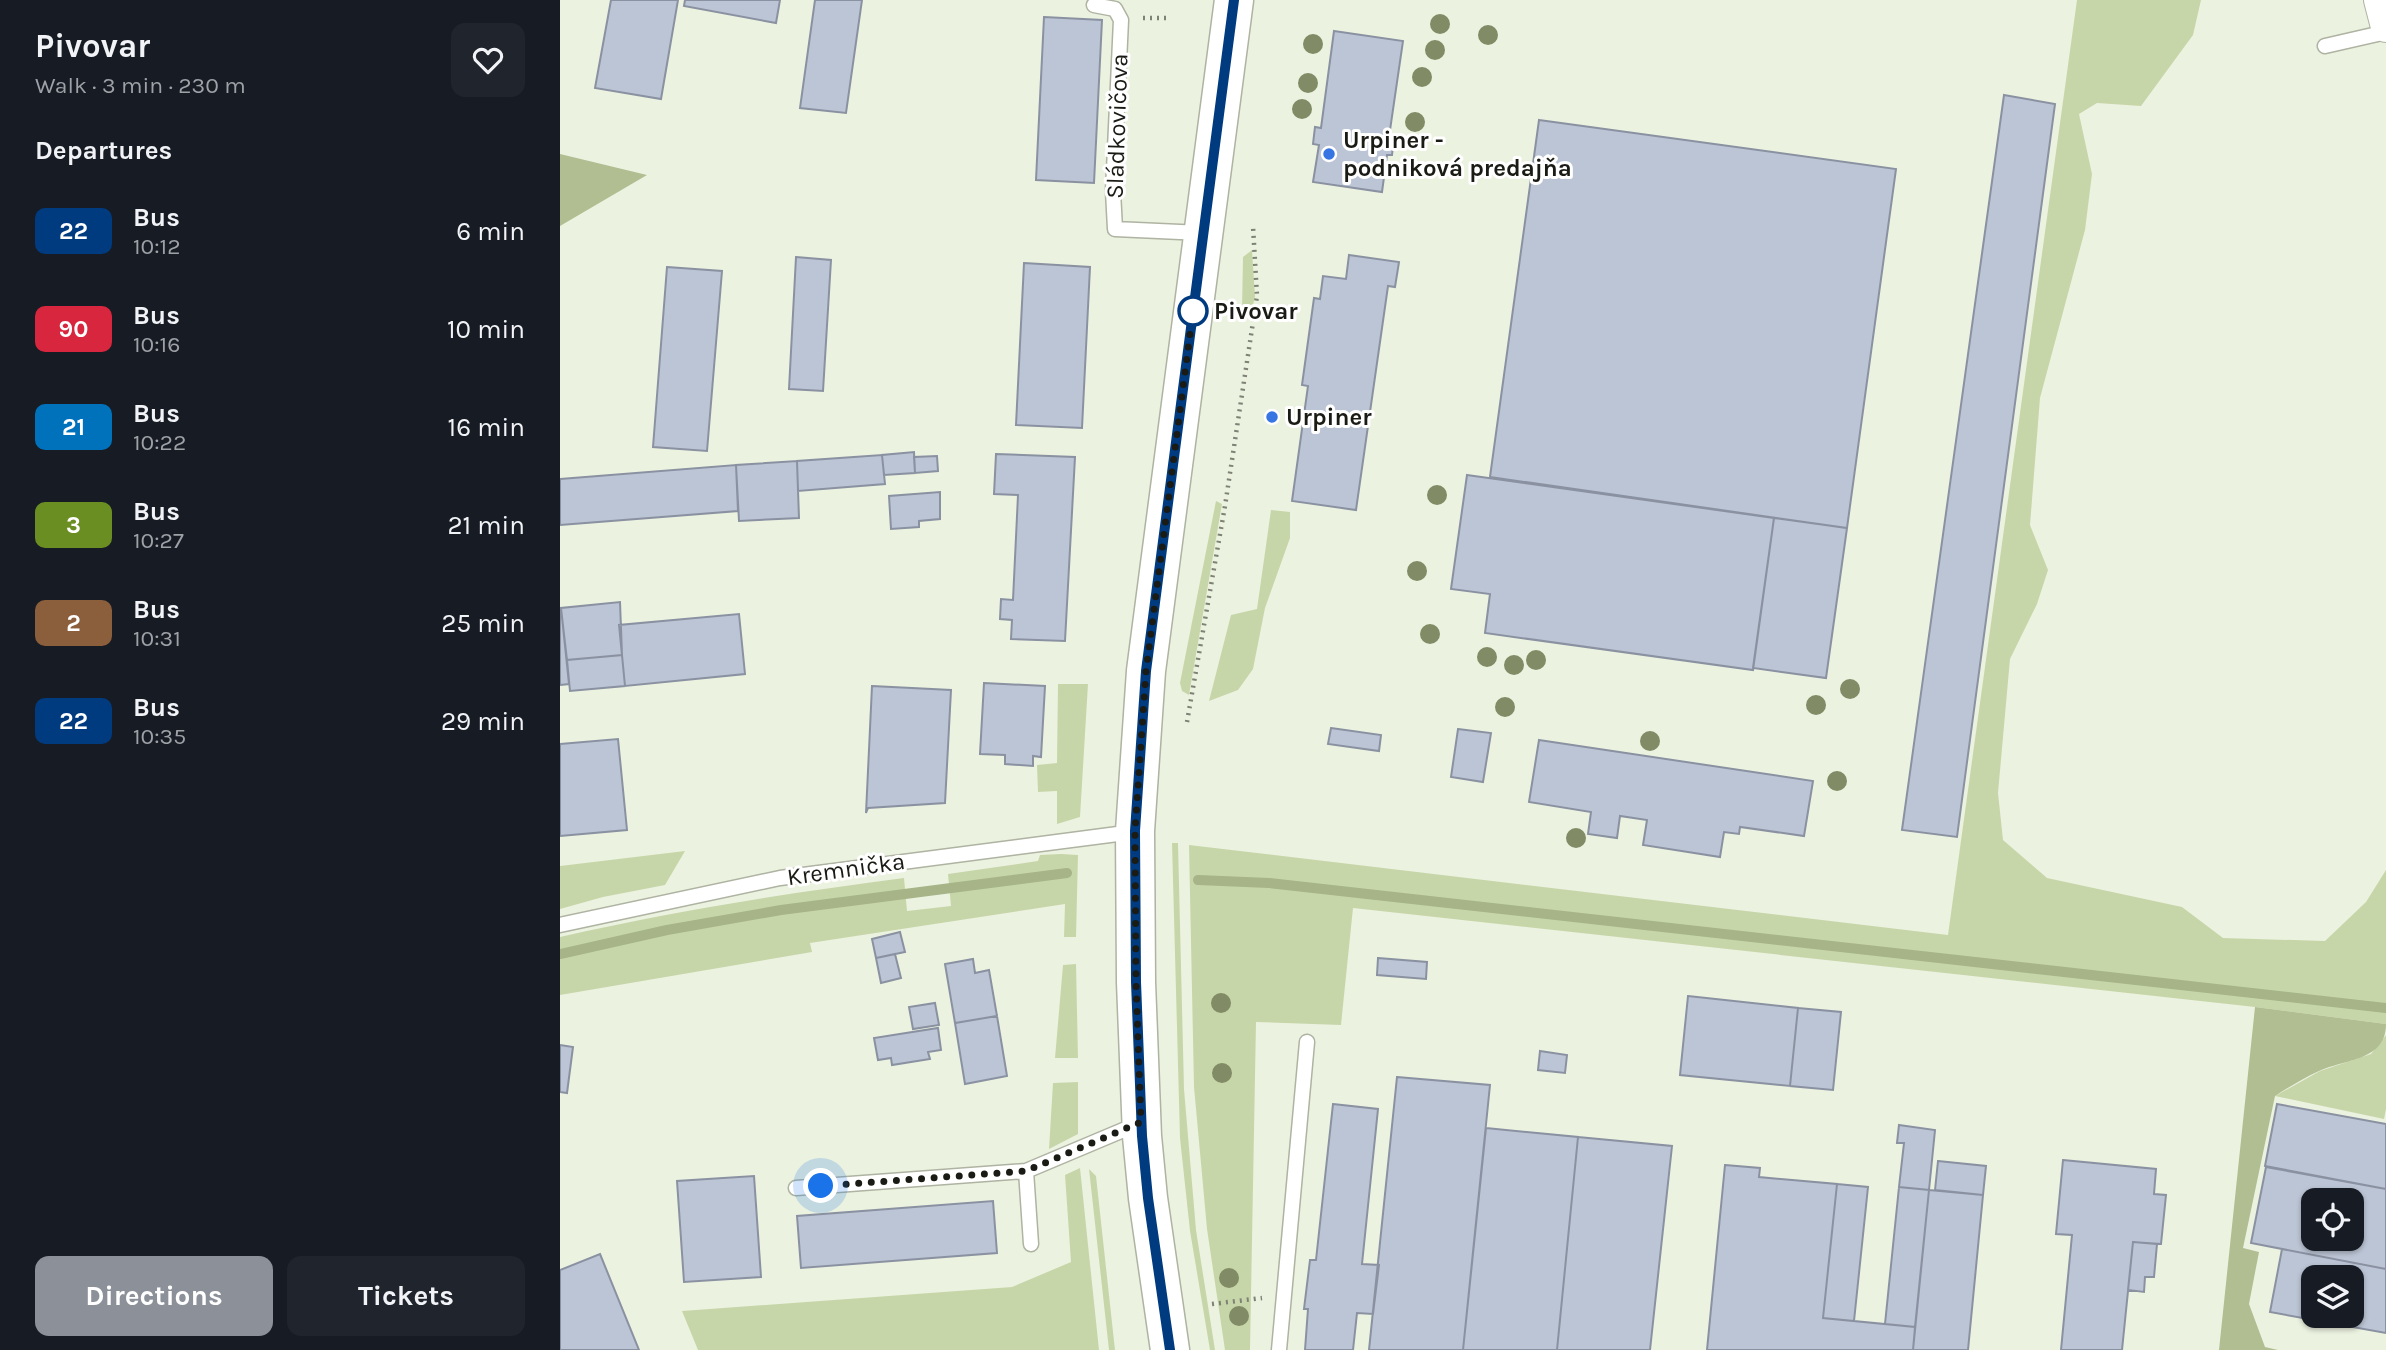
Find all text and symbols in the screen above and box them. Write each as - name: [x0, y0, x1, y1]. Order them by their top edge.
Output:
- button: heart: [451, 23, 525, 97]
- text: Pivovar: [35, 27, 150, 65]
- street label: Sládkovičova: [1100, 53, 1134, 199]
- text: Walk · 3 min · 230 m: [35, 72, 246, 99]
- place label: Urpiner - podniková predajňa: [1343, 126, 1572, 182]
- text: Departures: [35, 135, 172, 166]
- marker: Urpiner - podniková predajňa: [1321, 146, 1337, 162]
- text: Bus: [133, 202, 180, 233]
- text: 6 min: [456, 216, 525, 247]
- text: 22: [59, 217, 88, 245]
- text: 10:12: [133, 233, 180, 260]
- marker: Pivovar: [1178, 296, 1208, 326]
- place label: Pivovar: [1214, 297, 1298, 325]
- text: Bus: [133, 300, 180, 331]
- text: 10 min: [447, 314, 525, 345]
- text: 90: [59, 315, 88, 343]
- text: 10:16: [133, 331, 180, 358]
- text: Bus: [133, 398, 180, 429]
- place label: Urpiner: [1286, 403, 1372, 431]
- marker: Urpiner: [1264, 409, 1280, 425]
- text: 16 min: [448, 412, 525, 443]
- text: 21: [62, 413, 85, 441]
- text: 10:22: [133, 429, 186, 456]
- text: Bus: [133, 496, 180, 527]
- text: 21 min: [447, 510, 525, 541]
- text: 3: [66, 511, 81, 539]
- text: 10:27: [133, 527, 184, 554]
- text: Bus: [133, 594, 180, 625]
- text: 25 min: [441, 608, 525, 639]
- text: 2: [66, 609, 81, 637]
- text: 10:31: [133, 625, 181, 652]
- text: Bus: [133, 692, 180, 723]
- text: 29 min: [441, 706, 525, 737]
- text: 22: [59, 707, 88, 735]
- text: 10:35: [133, 723, 186, 750]
- street label: Kremnička: [785, 847, 907, 891]
- your location: [803, 1168, 838, 1203]
- map controls: [2301, 1188, 2364, 1328]
- button: locate: [2301, 1188, 2364, 1251]
- button: Directions: [35, 1256, 273, 1336]
- button: Tickets: [287, 1256, 525, 1336]
- button: layers: [2301, 1265, 2364, 1328]

